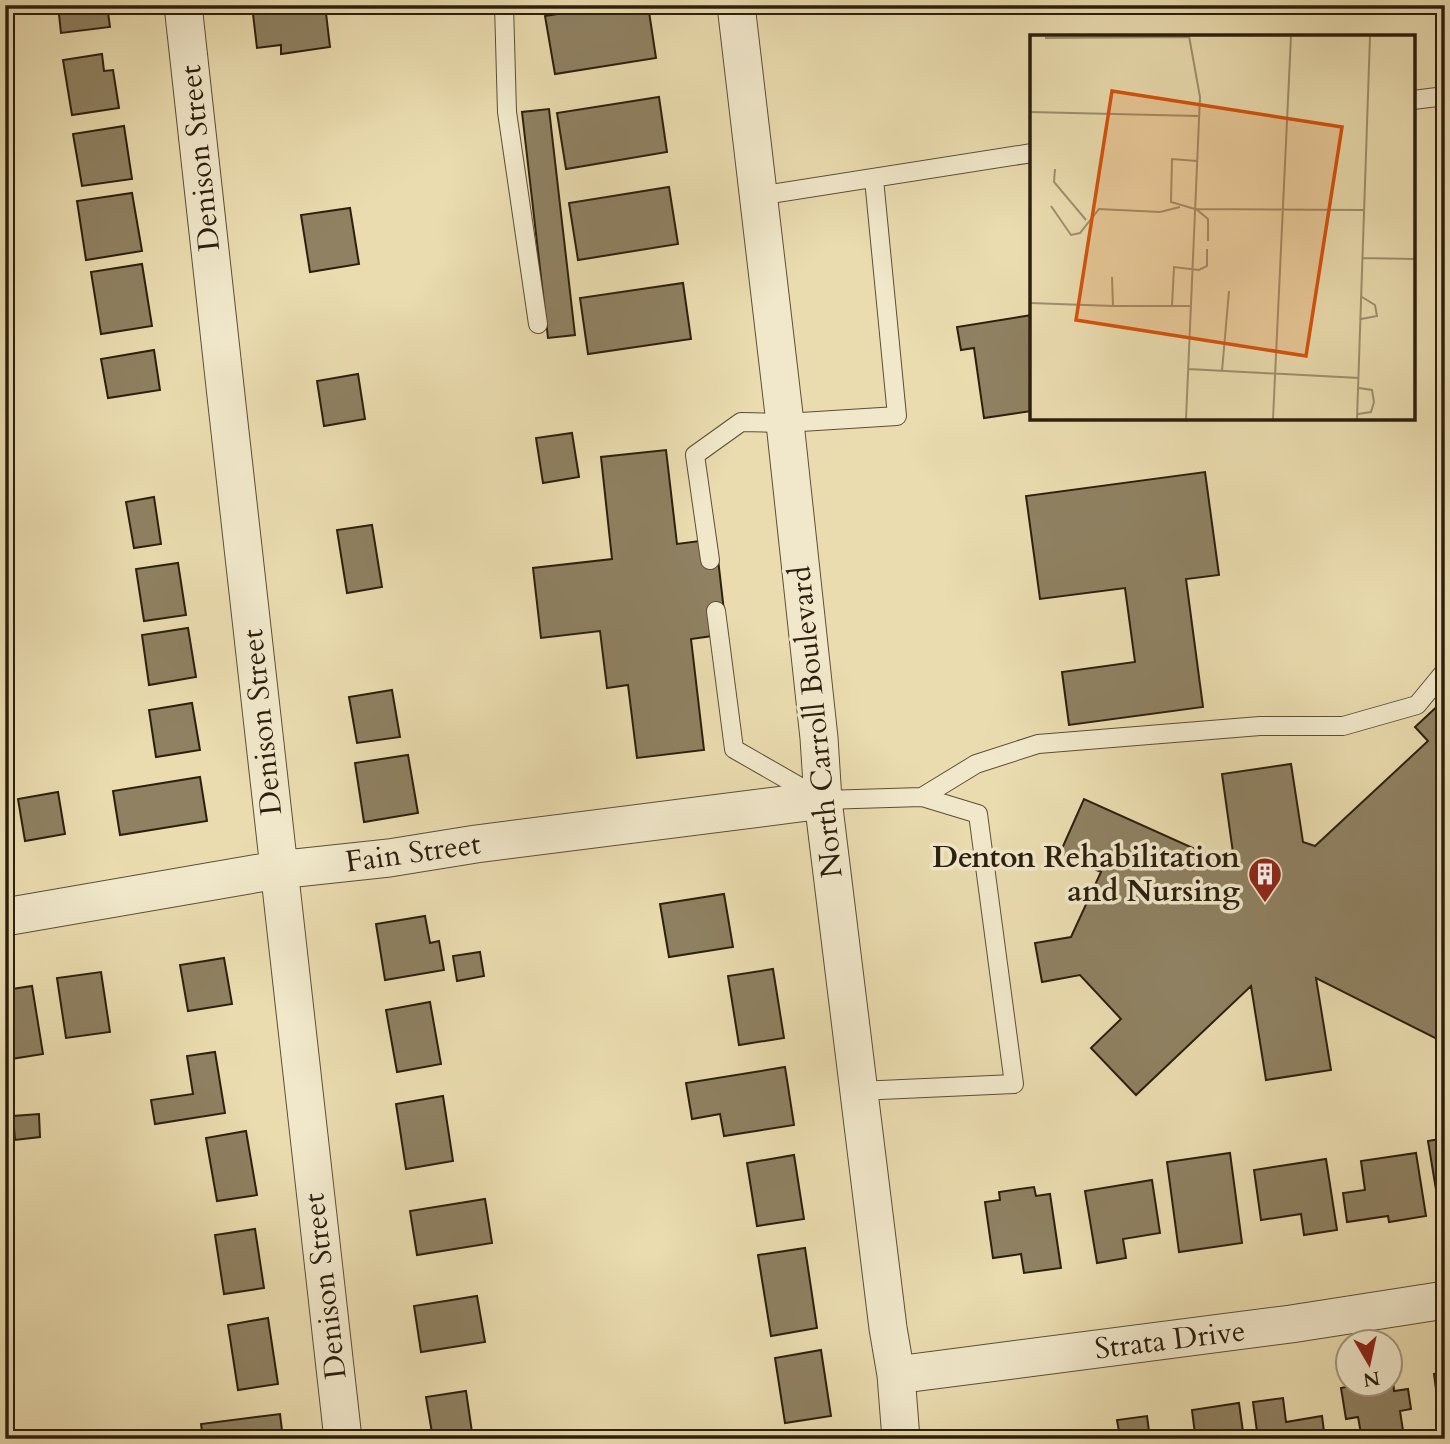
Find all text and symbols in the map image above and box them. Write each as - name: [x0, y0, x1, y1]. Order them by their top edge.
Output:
- inset map: [1030, 35, 1415, 420]
- street label: Denison Street: [170, 62, 230, 253]
- street label: North Carroll Boulevard: [779, 564, 853, 880]
- street label: Denison Street: [232, 626, 292, 817]
- street label: Fain Street: [343, 823, 484, 883]
- place label: Denton Rehabilitation and Nursing: [932, 837, 1240, 912]
- building icon: Denton Rehabilitation and Nursing: [1246, 855, 1284, 904]
- street label: Denison Street: [293, 1190, 357, 1381]
- street label: Strata Drive: [1092, 1310, 1248, 1370]
- north arrow: [1334, 1328, 1404, 1398]
- text: N: [1361, 1365, 1382, 1393]

